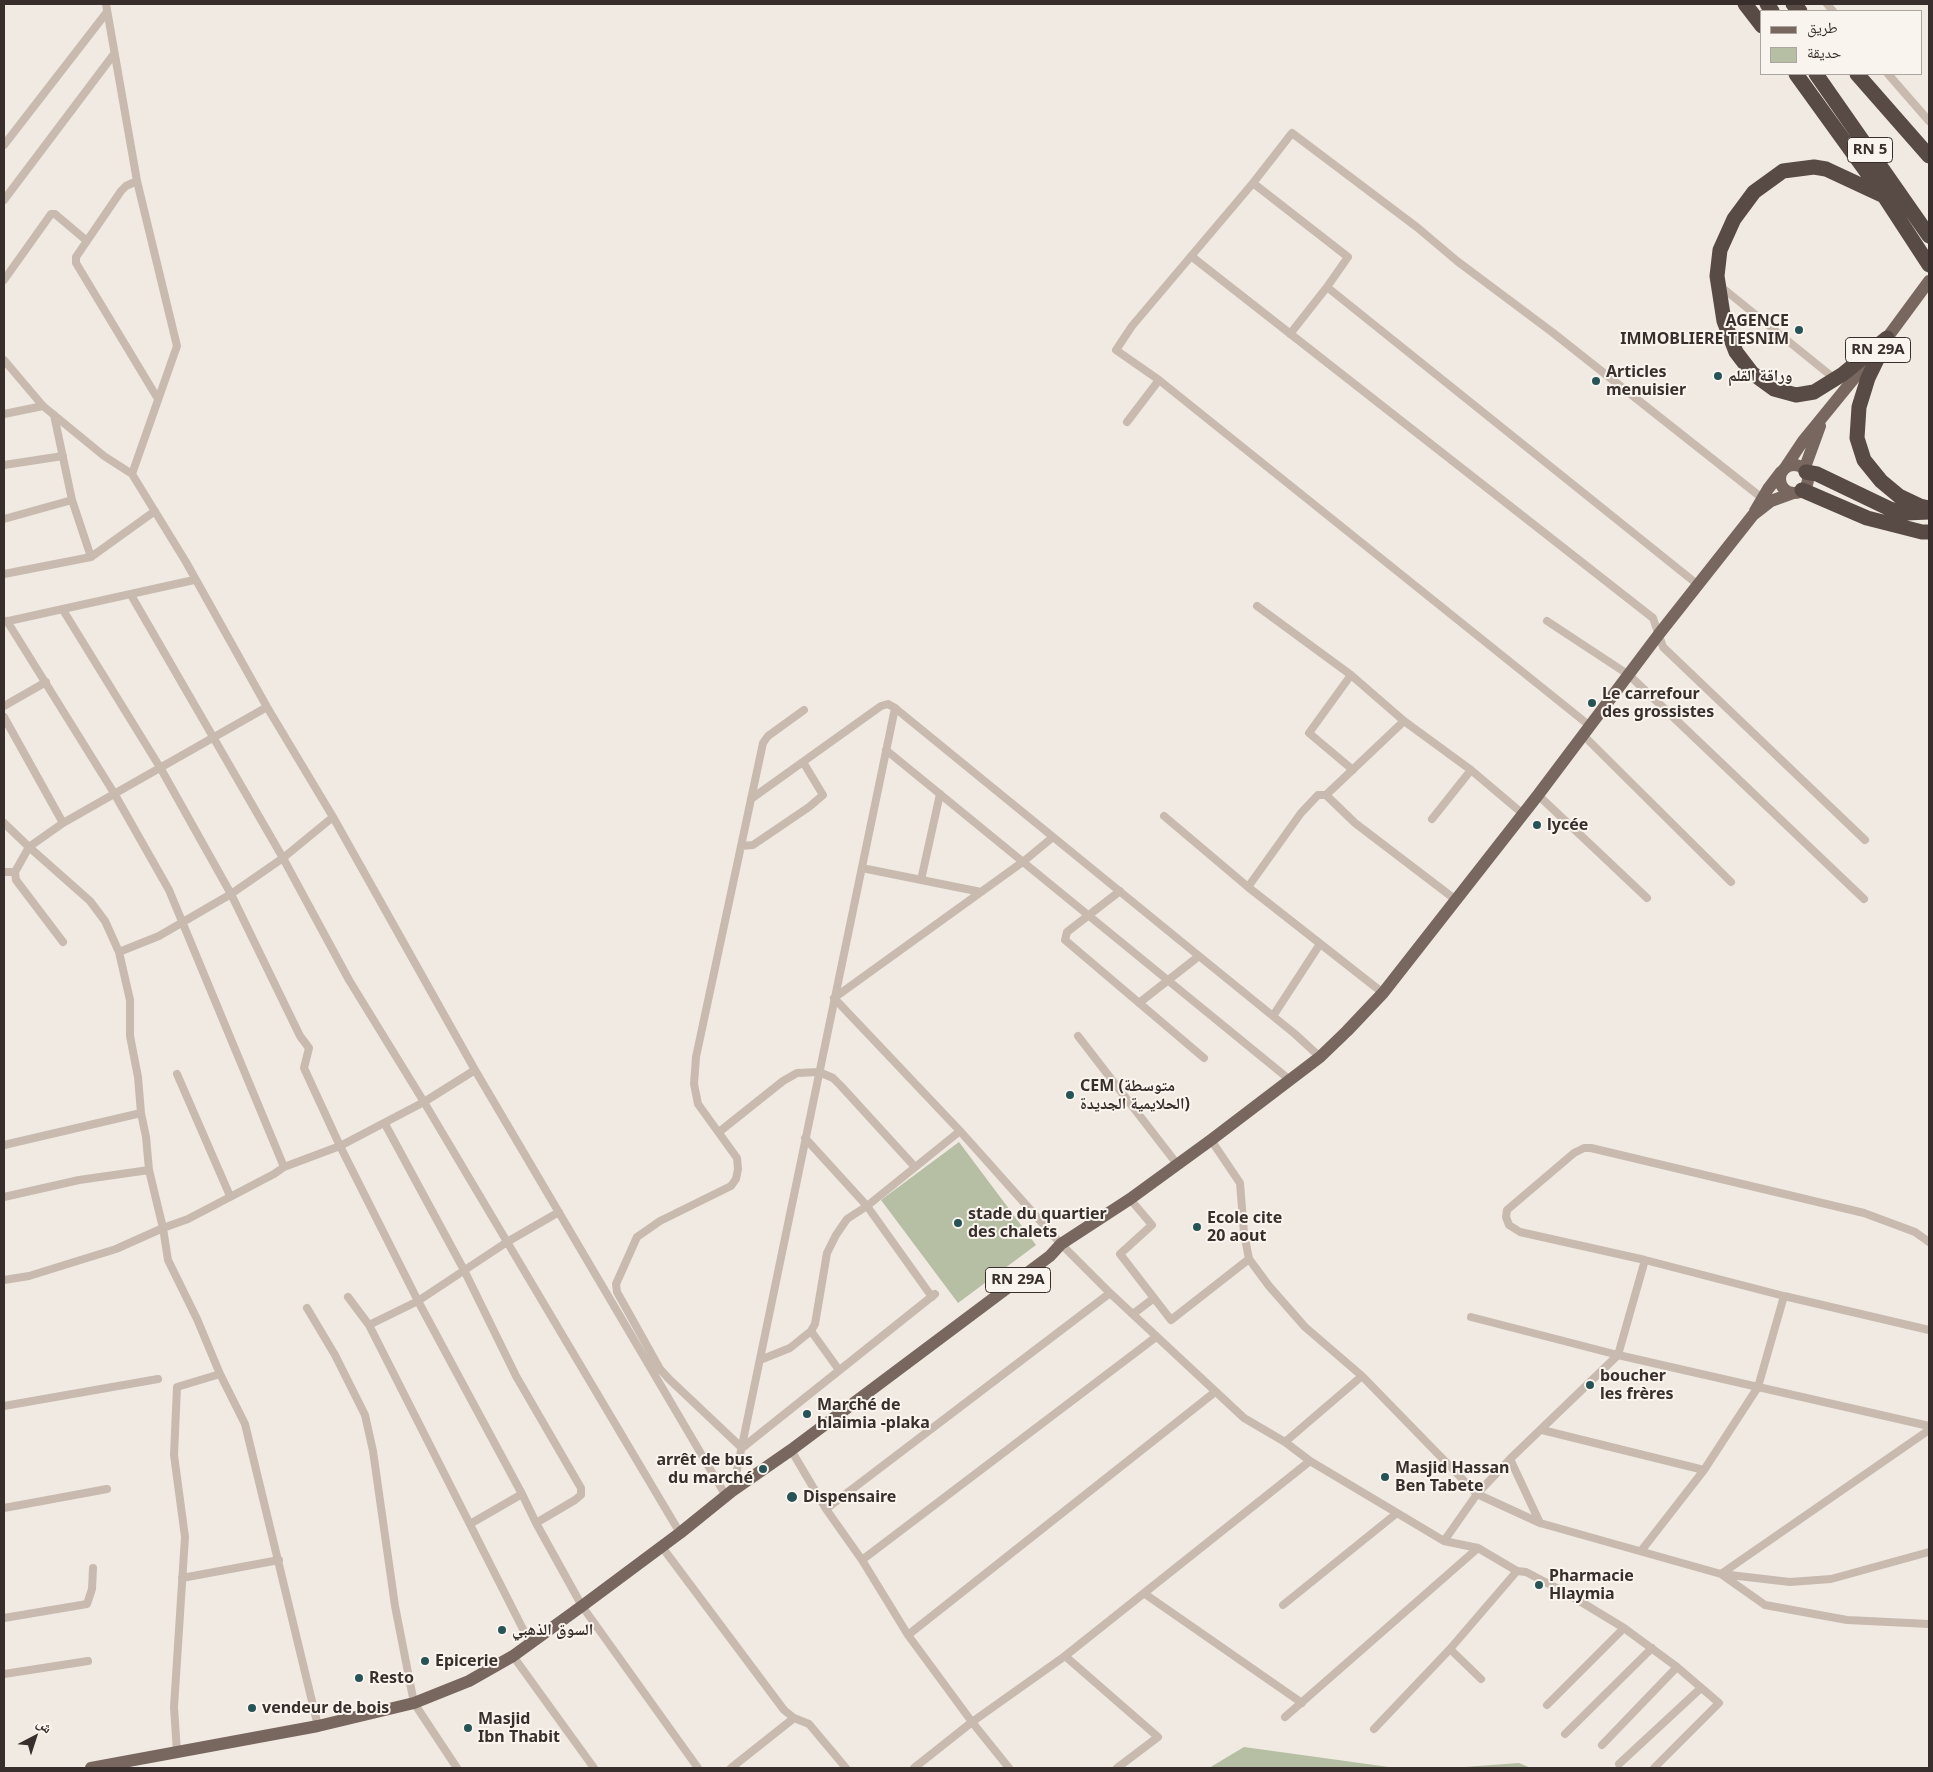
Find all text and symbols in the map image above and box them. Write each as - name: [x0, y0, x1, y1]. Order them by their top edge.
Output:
- legend: [1760, 10, 1923, 75]
- text: طريق: [1807, 17, 1838, 37]
- text: حديقة: [1807, 42, 1841, 62]
- road number: RN 5: [1848, 138, 1892, 162]
- place label: AGENCE IMMOBLIERE TESNIM: [1620, 311, 1789, 349]
- marker: AGENCE IMMOBLIERE TESNIM: [1793, 324, 1805, 336]
- road number: RN 29A: [1846, 338, 1910, 362]
- place label: Articles menuisier: [1606, 362, 1686, 400]
- place label: وراقة القلم: [1728, 366, 1792, 386]
- marker: وراقة القلم: [1712, 370, 1724, 382]
- marker: Articles menuisier: [1590, 375, 1602, 387]
- place label: Le carrefour des grossistes: [1602, 684, 1714, 722]
- marker: Le carrefour des grossistes: [1586, 697, 1598, 709]
- place label: lycée: [1547, 815, 1588, 835]
- marker: lycée: [1531, 819, 1543, 831]
- place label: CEM (متوسطة الحلايمية الجديدة): [1080, 1076, 1190, 1114]
- marker: CEM (متوسطة الحلايمية الجديدة): [1064, 1089, 1076, 1101]
- place label: stade du quartier des chalets: [968, 1204, 1107, 1242]
- place label: Ecole cite 20 aout: [1207, 1208, 1282, 1246]
- marker: stade du quartier des chalets: [952, 1217, 964, 1229]
- marker: Ecole cite 20 aout: [1191, 1221, 1203, 1233]
- road number: RN 29A: [986, 1268, 1050, 1292]
- place label: boucher les frères: [1600, 1366, 1674, 1404]
- marker: boucher les frères: [1584, 1379, 1596, 1391]
- place label: Marché de hlaimia -plaka: [817, 1395, 930, 1433]
- marker: Marché de hlaimia -plaka: [801, 1408, 813, 1420]
- place label: arrêt de bus du marché: [656, 1450, 753, 1488]
- place label: Masjid Hassan Ben Tabete: [1395, 1458, 1509, 1496]
- marker: arrêt de bus du marché: [757, 1463, 769, 1475]
- marker: Masjid Hassan Ben Tabete: [1379, 1471, 1391, 1483]
- place label: Dispensaire: [803, 1487, 896, 1507]
- marker: Dispensaire: [785, 1490, 799, 1504]
- place label: Pharmacie Hlaymia: [1549, 1566, 1634, 1604]
- marker: Pharmacie Hlaymia: [1533, 1579, 1545, 1591]
- place label: السوق الذهبي: [512, 1620, 593, 1640]
- marker: السوق الذهبي: [496, 1624, 508, 1636]
- place label: Epicerie: [435, 1651, 498, 1671]
- marker: Epicerie: [419, 1655, 431, 1667]
- place label: Resto: [369, 1668, 414, 1688]
- marker: Resto: [353, 1672, 365, 1684]
- place label: vendeur de bois: [262, 1698, 389, 1718]
- marker: vendeur de bois: [246, 1702, 258, 1714]
- place label: Masjid Ibn Thabit: [478, 1709, 560, 1747]
- north arrow: [10, 1712, 60, 1762]
- text: ش: [33, 1713, 57, 1737]
- marker: Masjid Ibn Thabit: [462, 1722, 474, 1734]

